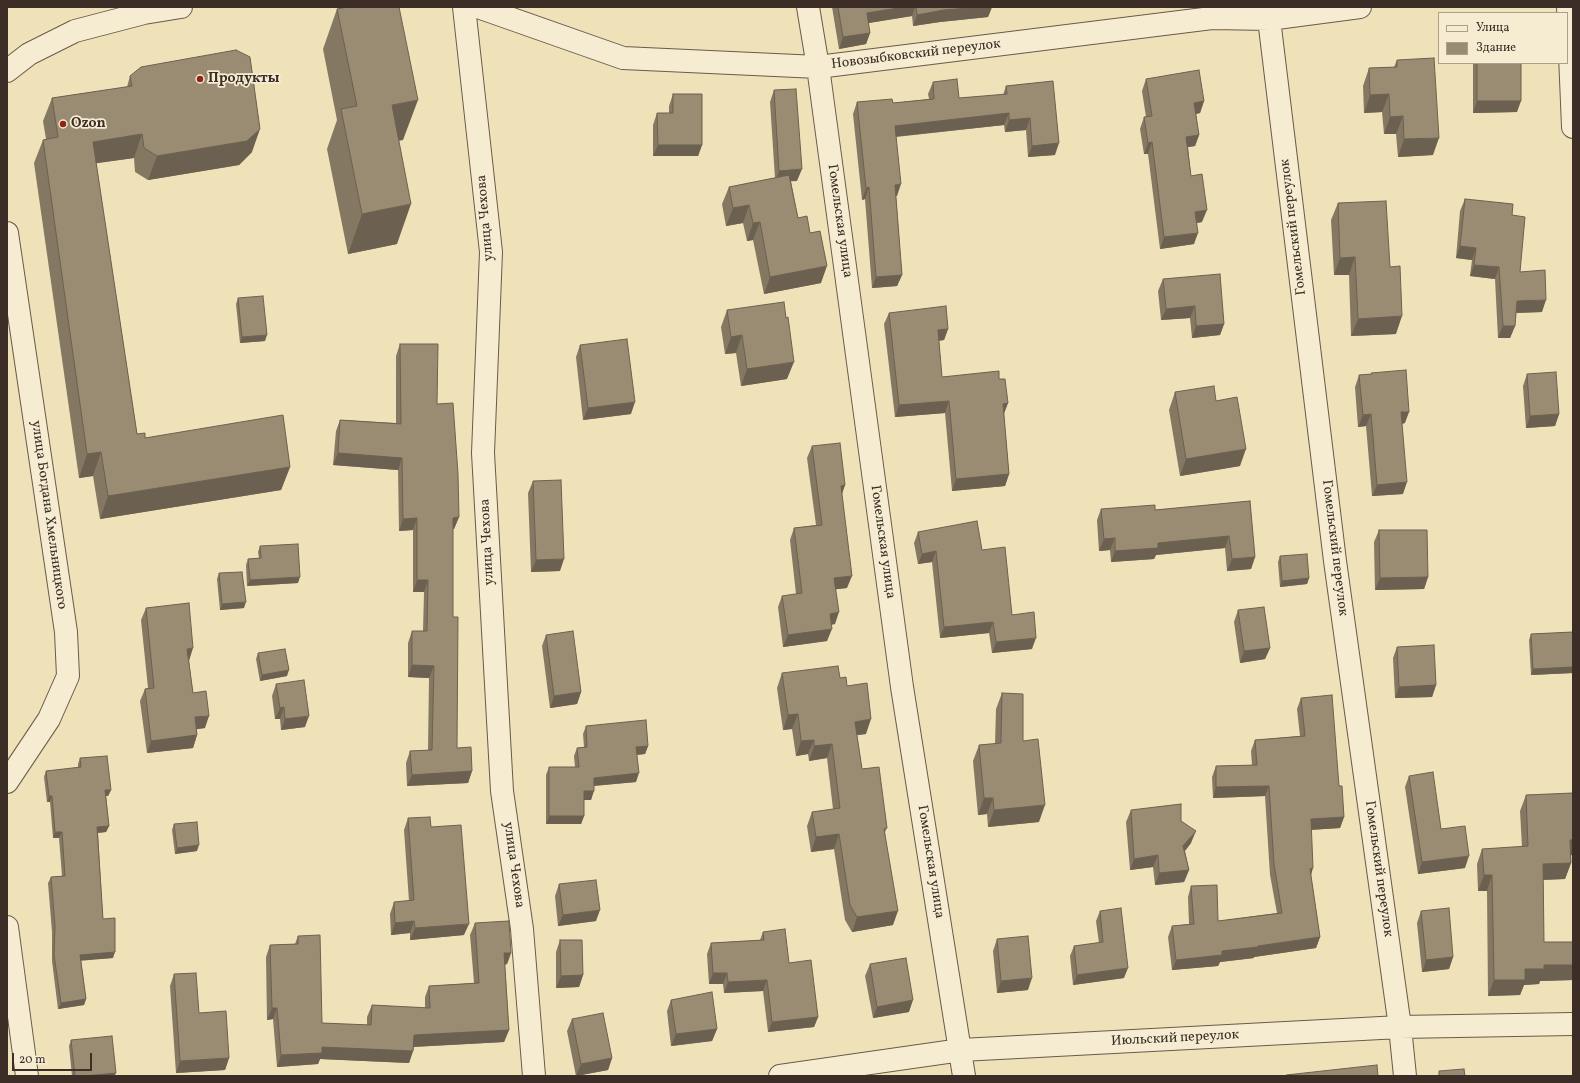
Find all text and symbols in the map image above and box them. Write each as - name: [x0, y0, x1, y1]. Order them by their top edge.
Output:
- legend: [1438, 12, 1568, 64]
- text: Улица: [1476, 20, 1509, 36]
- street label: Новозыбковский переулок: [830, 36, 1002, 74]
- text: Здание: [1476, 40, 1516, 56]
- place label: Продукты: [208, 71, 280, 87]
- marker: Продукты: [195, 74, 205, 84]
- place label: Ozon: [71, 116, 106, 132]
- marker: Ozon: [58, 119, 68, 129]
- street label: Гомельский переулок: [1277, 158, 1311, 296]
- street label: Гомельская улица: [823, 163, 855, 279]
- street label: улица Чехова: [474, 174, 498, 262]
- street label: улица Богдана Хмельницкого: [26, 419, 70, 611]
- street label: Гомельский переулок: [1317, 479, 1351, 617]
- street label: Гомельская улица: [866, 484, 898, 600]
- street label: улица Чехова: [477, 498, 499, 586]
- street label: Гомельский переулок: [1360, 800, 1396, 938]
- street label: Гомельская улица: [913, 804, 947, 920]
- street label: улица Чехова: [499, 821, 527, 909]
- street label: Июльский переулок: [1111, 1027, 1239, 1051]
- scale bar: [14, 1045, 94, 1071]
- text: 20 m: [19, 1052, 46, 1068]

